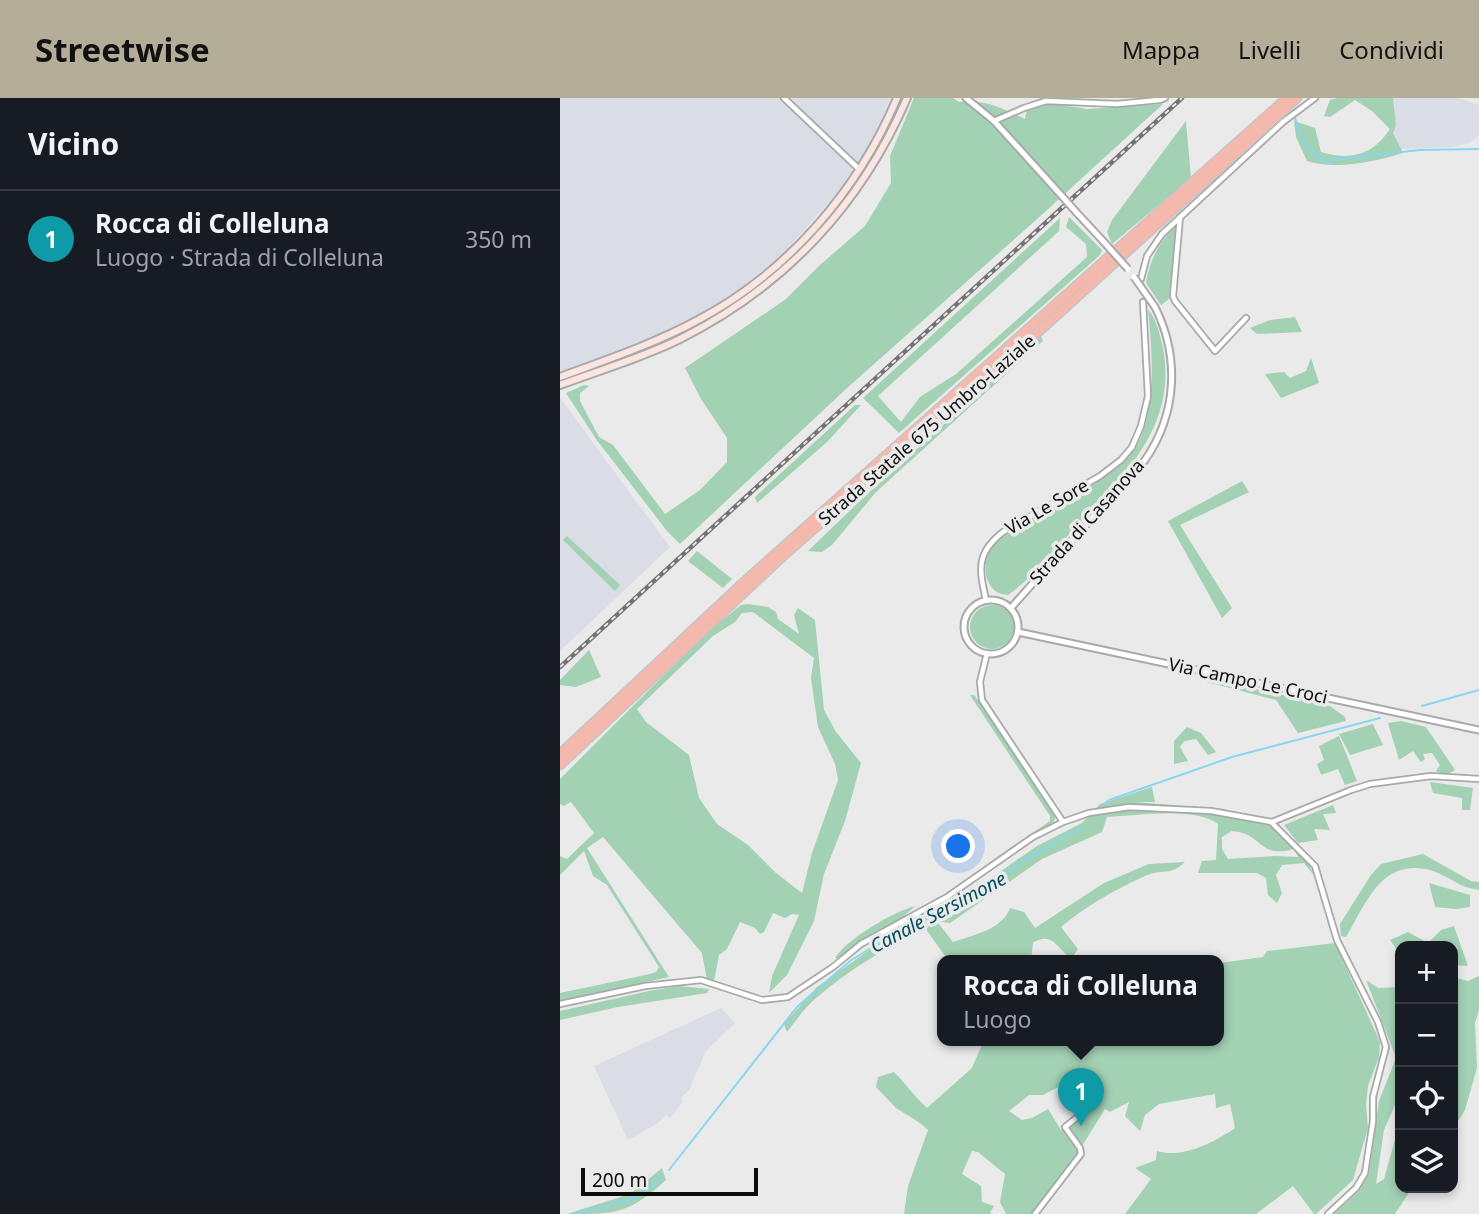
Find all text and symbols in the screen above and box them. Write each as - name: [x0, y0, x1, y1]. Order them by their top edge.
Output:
- text: Streetwise: [35, 27, 210, 72]
- text: Mappa: [1122, 33, 1200, 66]
- text: Livelli: [1238, 33, 1301, 66]
- text: Condividi: [1339, 33, 1444, 66]
- text: Vicino: [28, 123, 119, 164]
- text: Rocca di Colleluna: [95, 205, 330, 241]
- text: 1: [44, 223, 58, 255]
- text: 350 m: [465, 223, 532, 255]
- text: Luogo · Strada di Colleluna: [95, 241, 384, 273]
- street label: Strada Statale 675 Umbro-Laziale: [813, 328, 1040, 530]
- street label: Strada di Casanova: [1024, 454, 1149, 589]
- street label: Via Le Sore: [1000, 473, 1093, 540]
- street label: Via Campo Le Croci: [1166, 651, 1330, 709]
- your location: [941, 829, 975, 863]
- water label: Canale Sersimone: [865, 865, 1011, 959]
- map controls: [1395, 941, 1458, 1193]
- button: +: [1395, 941, 1458, 1004]
- popup: [937, 955, 1224, 1046]
- text: Rocca di Colleluna: [963, 967, 1198, 1003]
- text: Luogo: [963, 1003, 1031, 1035]
- button: −: [1395, 1004, 1458, 1067]
- button: locate: [1395, 1067, 1458, 1130]
- pin: 1: [1058, 1068, 1104, 1126]
- button: layers: [1395, 1130, 1458, 1193]
- scale bar: [581, 1165, 758, 1197]
- text: 200 m: [592, 1167, 647, 1193]

